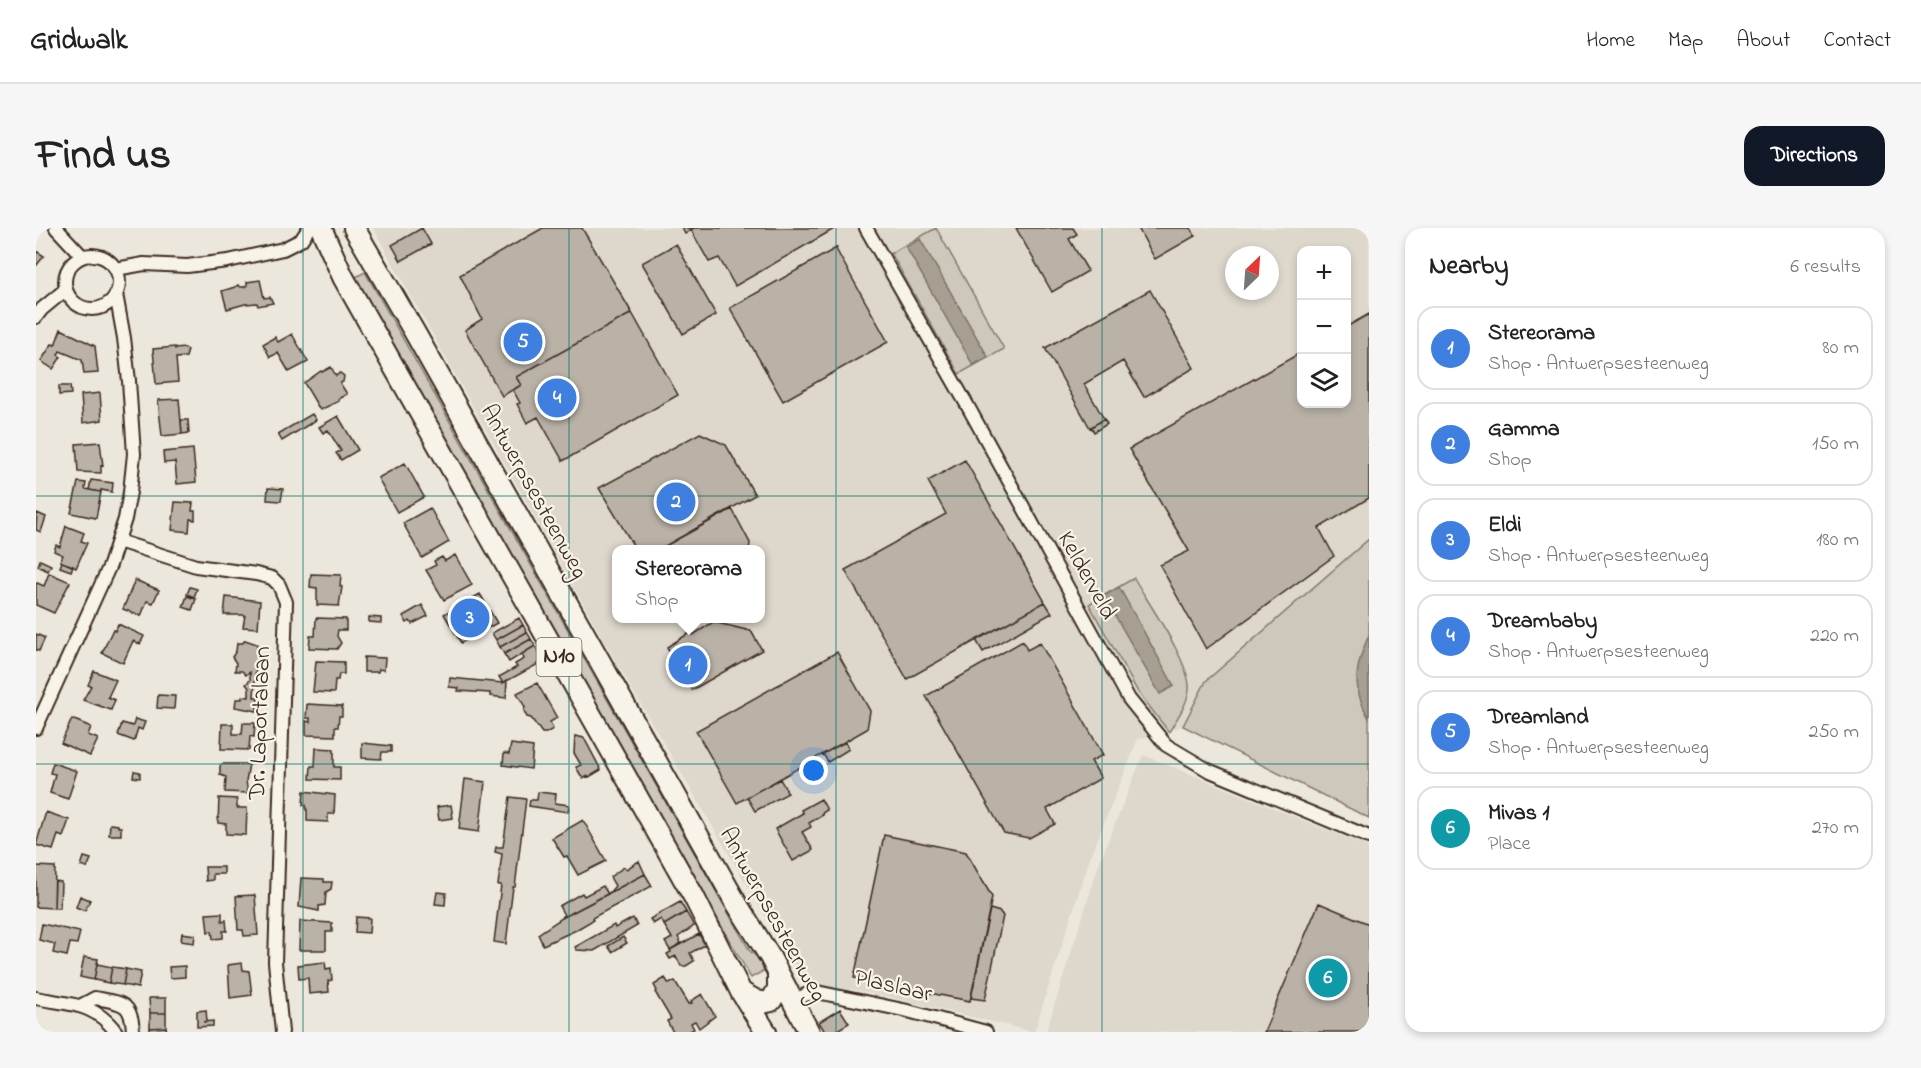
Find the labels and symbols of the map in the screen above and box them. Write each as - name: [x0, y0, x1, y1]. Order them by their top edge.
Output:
- north arrow: [1225, 246, 1279, 300]
- pin: 5: [504, 320, 542, 364]
- pin: 4: [538, 376, 576, 420]
- street label: Antwerpsesteenweg: [470, 398, 596, 586]
- pin: 2: [656, 480, 696, 524]
- street label: Kelderveld: [1047, 525, 1125, 627]
- pin: 3: [450, 596, 490, 640]
- road number: N10: [536, 638, 582, 676]
- pin: 1: [668, 642, 708, 688]
- street label: Dr. Laportalaan: [241, 646, 281, 801]
- your location: [799, 756, 828, 785]
- street label: Antwerpsesteenweg: [709, 821, 835, 1009]
- pin: 6: [1308, 956, 1348, 1000]
- street label: Plaslaar: [851, 961, 936, 1013]

